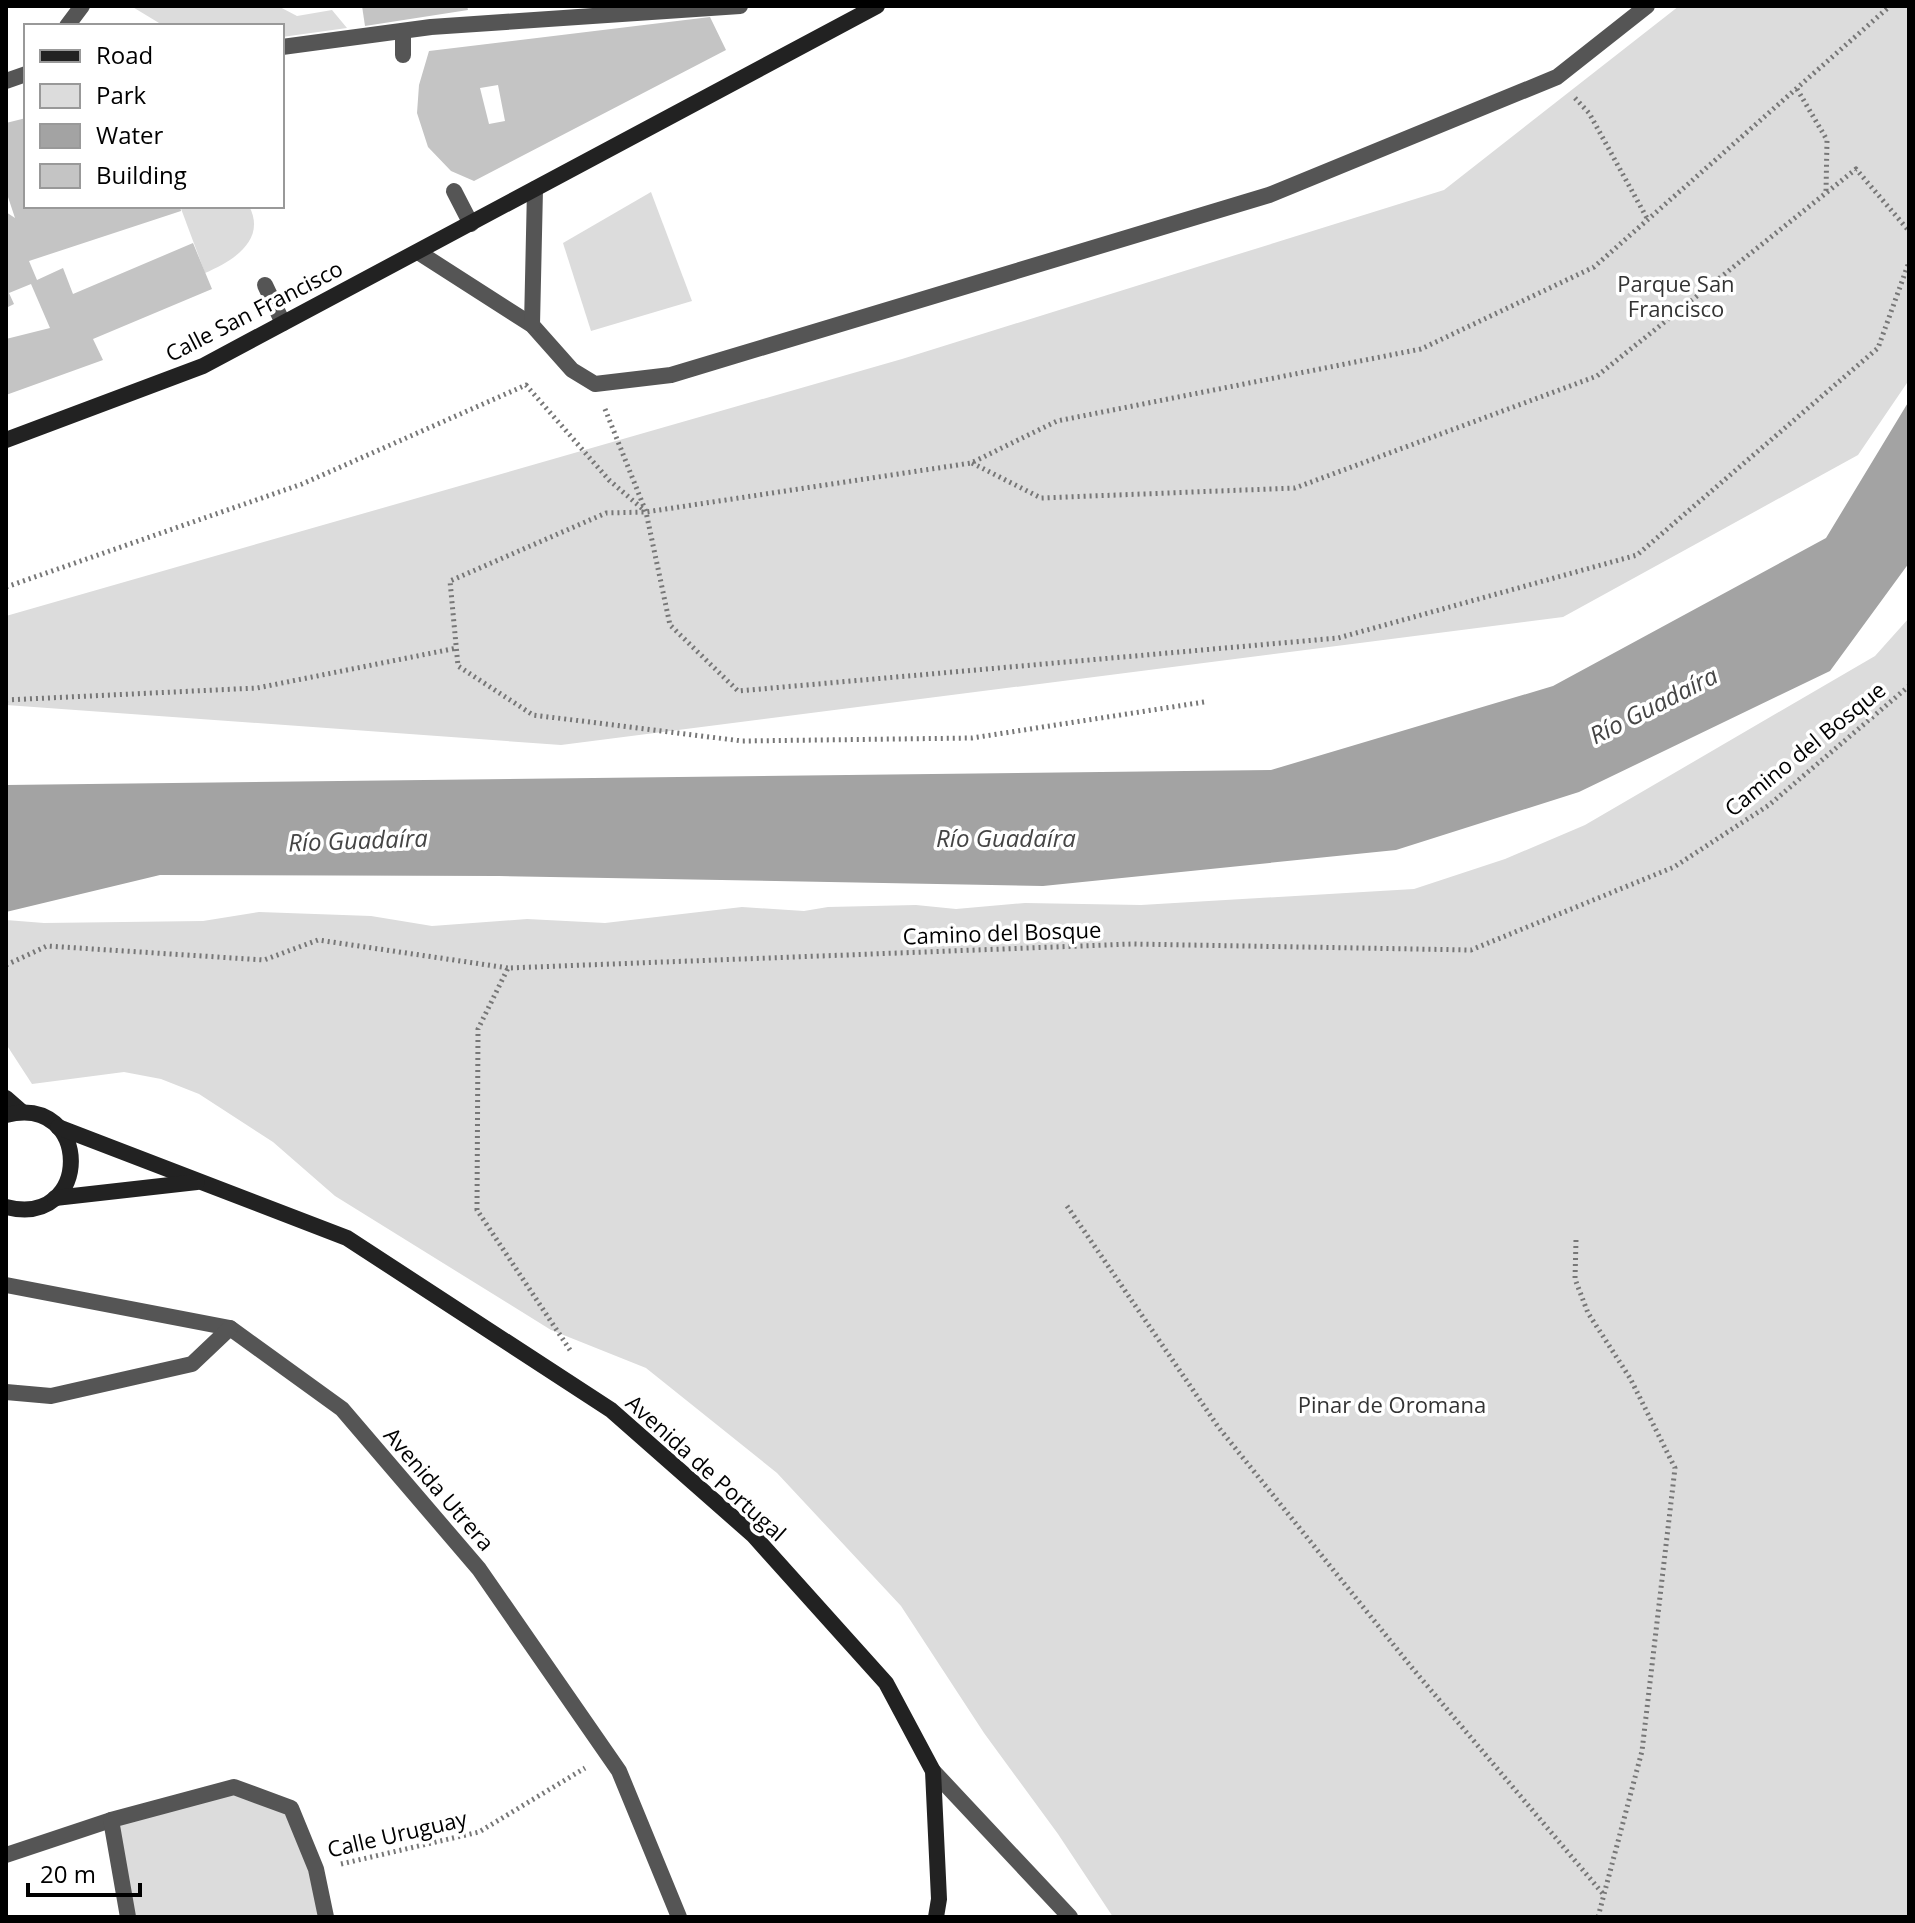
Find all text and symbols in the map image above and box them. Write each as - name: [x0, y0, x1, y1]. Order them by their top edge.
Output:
- legend: [24, 24, 284, 208]
- text: Road: [96, 38, 153, 71]
- text: Park: [96, 78, 147, 111]
- text: Water: [96, 118, 164, 151]
- text: Building: [96, 158, 187, 191]
- street label: Calle San Francisco: [160, 252, 347, 368]
- park label: Parque San Francisco: [1617, 268, 1735, 323]
- water label: Río Guadaíra: [1584, 658, 1723, 751]
- street label: Camino del Bosque: [1718, 674, 1891, 822]
- water label: Río Guadaíra: [288, 821, 429, 858]
- water label: Río Guadaíra: [936, 821, 1076, 854]
- street label: Camino del Bosque: [902, 914, 1102, 950]
- street label: Avenida de Portugal: [620, 1387, 793, 1547]
- park label: Pinar de Oromana: [1298, 1389, 1486, 1419]
- street label: Avenida Utrera: [378, 1420, 502, 1556]
- street label: Calle Uruguay: [324, 1802, 471, 1864]
- scale bar: [28, 1847, 140, 1897]
- text: 20 m: [40, 1857, 96, 1890]

